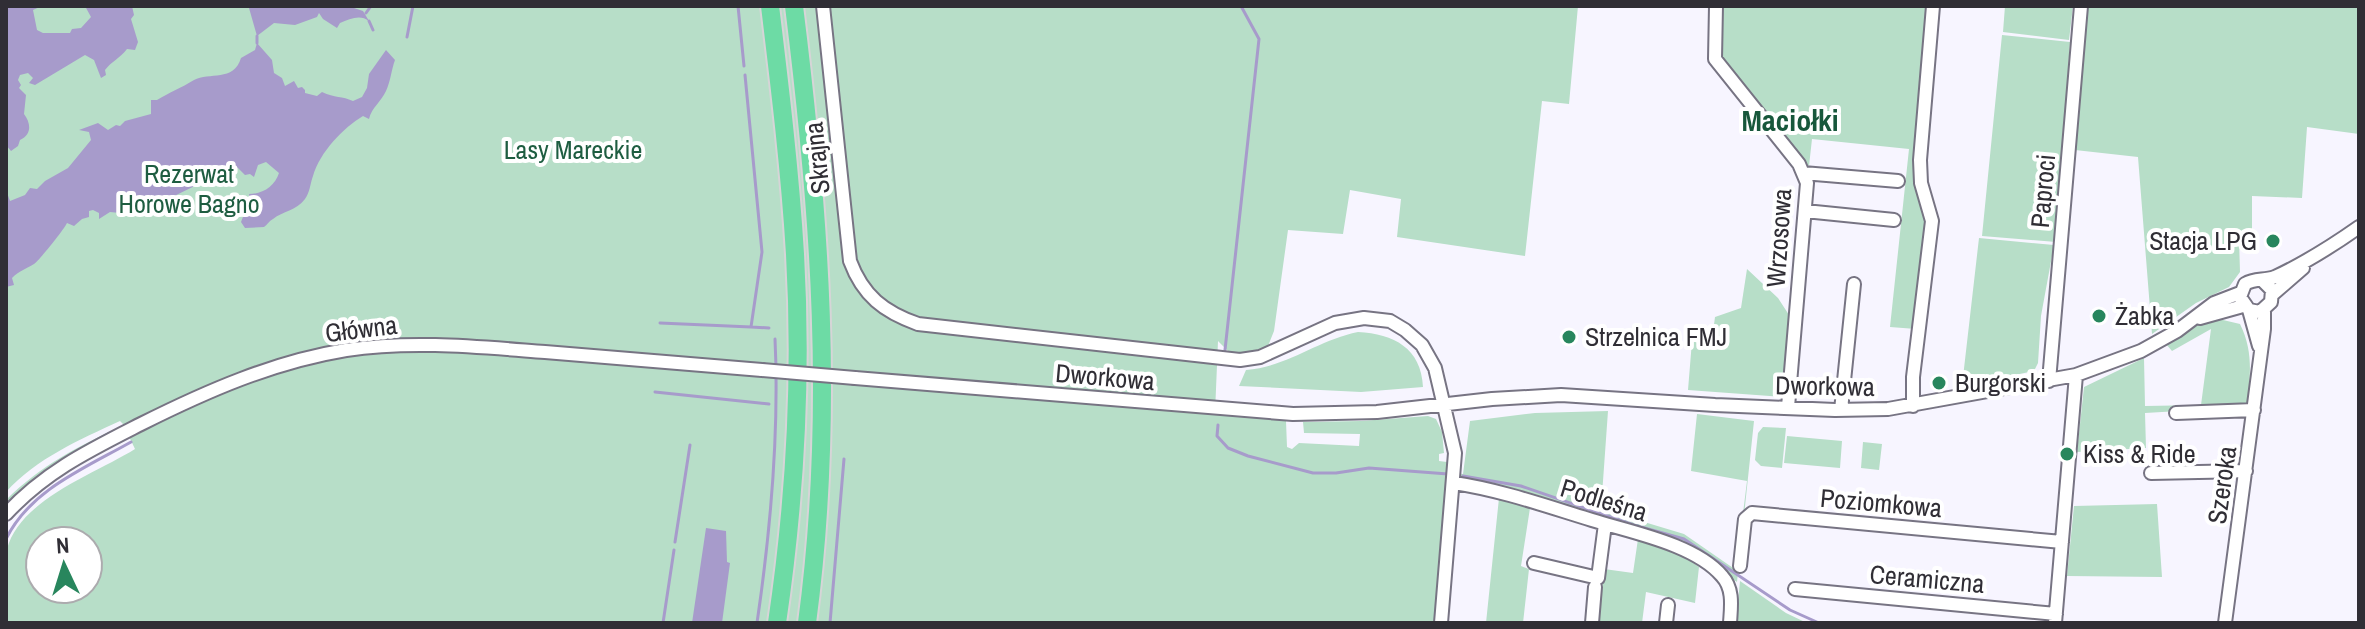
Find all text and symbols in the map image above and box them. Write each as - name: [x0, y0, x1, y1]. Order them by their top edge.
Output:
- district label: Maciołki: [1741, 100, 1839, 140]
- street label: Skrajna: [795, 120, 838, 196]
- park label: Lasy Mareckie: [504, 132, 642, 167]
- street label: Paproci: [2022, 153, 2063, 229]
- park label: Rezerwat Horowe Bagno: [118, 156, 260, 221]
- street label: Wrzosowa: [1758, 187, 1799, 289]
- place label: Stacja LPG: [2149, 223, 2257, 258]
- marker: Stacja LPG: [2264, 232, 2282, 250]
- place label: Żabka: [2115, 298, 2174, 333]
- street label: Główna: [323, 307, 399, 350]
- marker: Żabka: [2090, 307, 2108, 325]
- place label: Strzelnica FMJ: [1585, 319, 1727, 354]
- marker: Strzelnica FMJ: [1560, 328, 1578, 346]
- street label: Dworkowa: [1054, 355, 1156, 398]
- place label: Burgorski: [1955, 365, 2046, 400]
- street label: Dworkowa: [1775, 367, 1875, 404]
- marker: Burgorski: [1930, 374, 1948, 392]
- place label: Kiss & Ride: [2083, 436, 2196, 471]
- street label: Szeroka: [2199, 444, 2244, 526]
- marker: Kiss & Ride: [2058, 445, 2076, 463]
- street label: Podleśna: [1557, 470, 1652, 529]
- street label: Poziomkowa: [1819, 480, 1944, 525]
- north arrow: [24, 525, 104, 605]
- text: N: [55, 530, 70, 560]
- street label: Ceramiczna: [1868, 556, 1986, 601]

